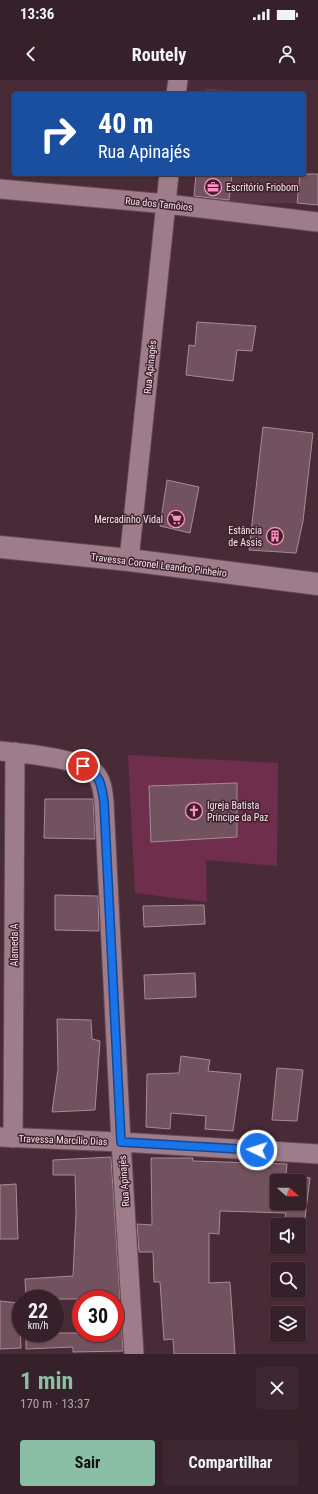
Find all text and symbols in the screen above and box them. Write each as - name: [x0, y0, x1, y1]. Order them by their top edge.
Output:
- text: 13:36: [20, 5, 54, 23]
- icon: back: [20, 43, 42, 65]
- icon: person: [276, 43, 298, 65]
- text: Routely: [132, 44, 186, 65]
- text: 40 m: [98, 107, 154, 140]
- icon: right: [32, 108, 84, 160]
- text: Rua Apinajés: [98, 141, 190, 162]
- office icon: Escritório Friobom: [203, 177, 223, 197]
- place label: Escritório Friobom: [226, 182, 299, 193]
- street label: Rua dos Tamôios: [125, 195, 194, 213]
- street label: Rua Apinagés: [142, 339, 158, 394]
- supermarket icon: Mercadinho Vidal: [166, 509, 186, 529]
- place label: Mercadinho Vidal: [94, 514, 163, 525]
- place label: Estância de Assis: [228, 525, 262, 548]
- building icon: Estância de Assis: [265, 526, 285, 546]
- street label: Travessa Coronel Leandro Pinheiro: [90, 551, 228, 579]
- pin: [66, 749, 100, 783]
- icon: arrive: [72, 755, 94, 777]
- place label: Igreja Batista Príncipe da Paz: [207, 800, 268, 823]
- church icon: Igreja Batista Príncipe da Paz: [184, 801, 204, 821]
- street label: Alameda A: [9, 923, 20, 966]
- position arrow: [236, 1129, 278, 1171]
- street label: Travessa Marcílio Dias: [18, 1133, 108, 1147]
- street label: Rua Apinajés: [117, 1155, 131, 1207]
- north arrow: [270, 1174, 306, 1210]
- map controls: [270, 1174, 306, 1342]
- button: sound: [270, 1218, 306, 1254]
- button: search: [270, 1262, 306, 1298]
- speed limit sign: 30: [72, 1290, 124, 1342]
- text: 22: [28, 1299, 48, 1323]
- button: layers: [270, 1306, 306, 1342]
- text: km/h: [28, 1320, 48, 1331]
- text: 1 min: [20, 1367, 73, 1395]
- button: close: [256, 1367, 298, 1409]
- text: 170 m · 13:37: [20, 1396, 90, 1411]
- button: Sair: [20, 1440, 155, 1486]
- button: Compartilhar: [163, 1440, 298, 1486]

